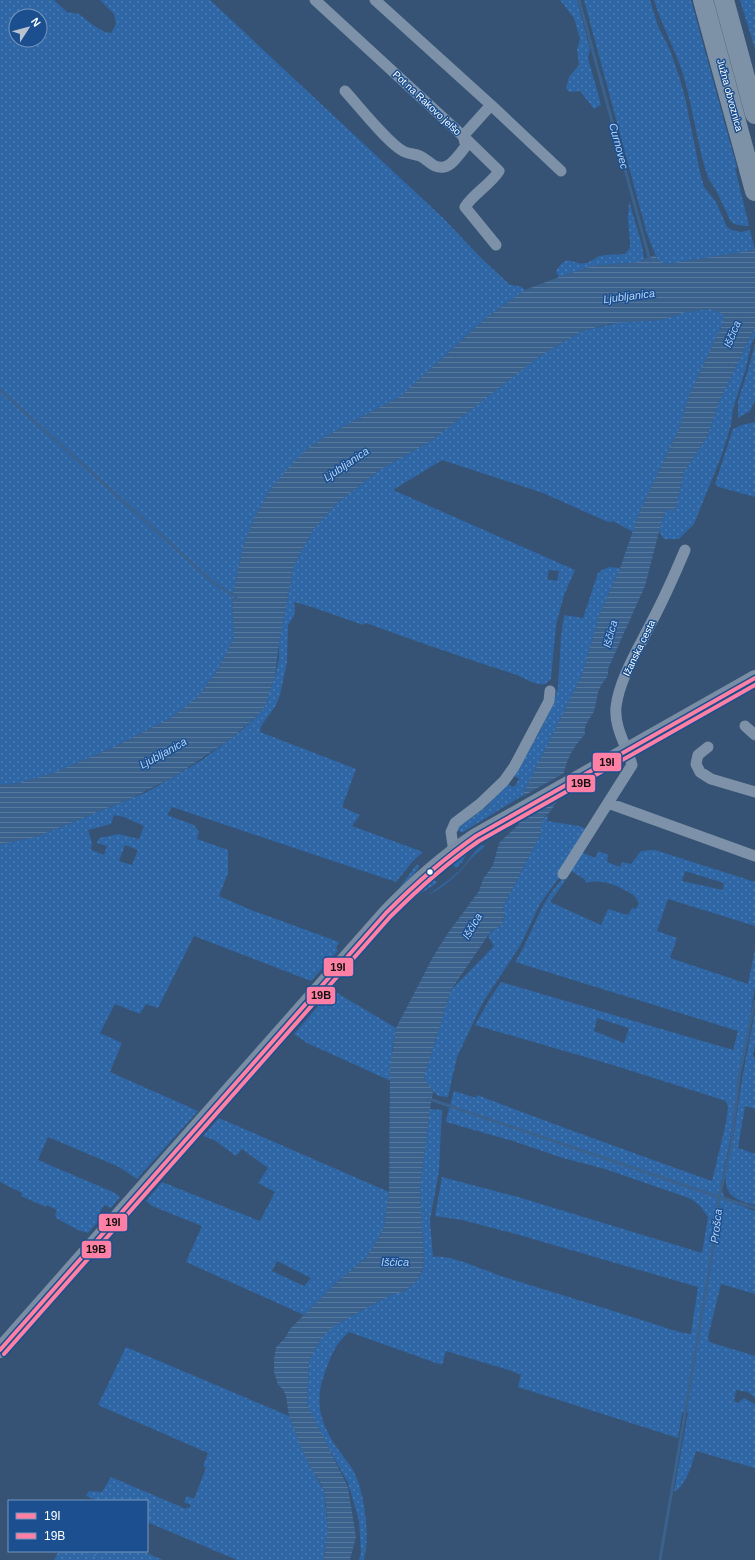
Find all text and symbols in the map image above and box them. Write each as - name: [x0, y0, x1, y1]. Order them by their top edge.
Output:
- north arrow: [8, 8, 48, 48]
- text: N: [29, 15, 43, 29]
- street label: Južna obvoznica: [715, 58, 745, 133]
- street label: Pot na Rakovo jelšo: [391, 69, 464, 138]
- water label: Curnovec: [607, 122, 631, 171]
- water label: Ljubljanica: [602, 287, 656, 305]
- water label: Iščica: [721, 319, 743, 349]
- water label: Ljubljanica: [321, 444, 371, 484]
- street label: Ižanska cesta: [621, 618, 658, 678]
- water label: Iščica: [601, 619, 619, 649]
- water label: Ljubljanica: [137, 735, 189, 771]
- line badge: 19I: [592, 752, 622, 772]
- text: 19I: [599, 756, 615, 768]
- line badge: 19B: [566, 774, 596, 793]
- text: 19B: [571, 777, 591, 789]
- unlabelled marker: [425, 867, 435, 877]
- water label: Iščica: [460, 911, 484, 941]
- line badge: 19I: [323, 957, 354, 977]
- text: 19I: [330, 961, 346, 973]
- line badge: 19B: [306, 986, 336, 1005]
- text: 19B: [311, 989, 331, 1001]
- water label: Prošca: [708, 1208, 724, 1244]
- line badge: 19I: [98, 1213, 128, 1232]
- text: 19I: [105, 1216, 121, 1228]
- line badge: 19B: [81, 1240, 112, 1259]
- text: 19B: [86, 1243, 106, 1255]
- water label: Iščica: [381, 1256, 409, 1268]
- legend: [8, 1500, 148, 1552]
- text: 19I: [44, 1509, 61, 1523]
- text: 19B: [44, 1529, 65, 1543]

